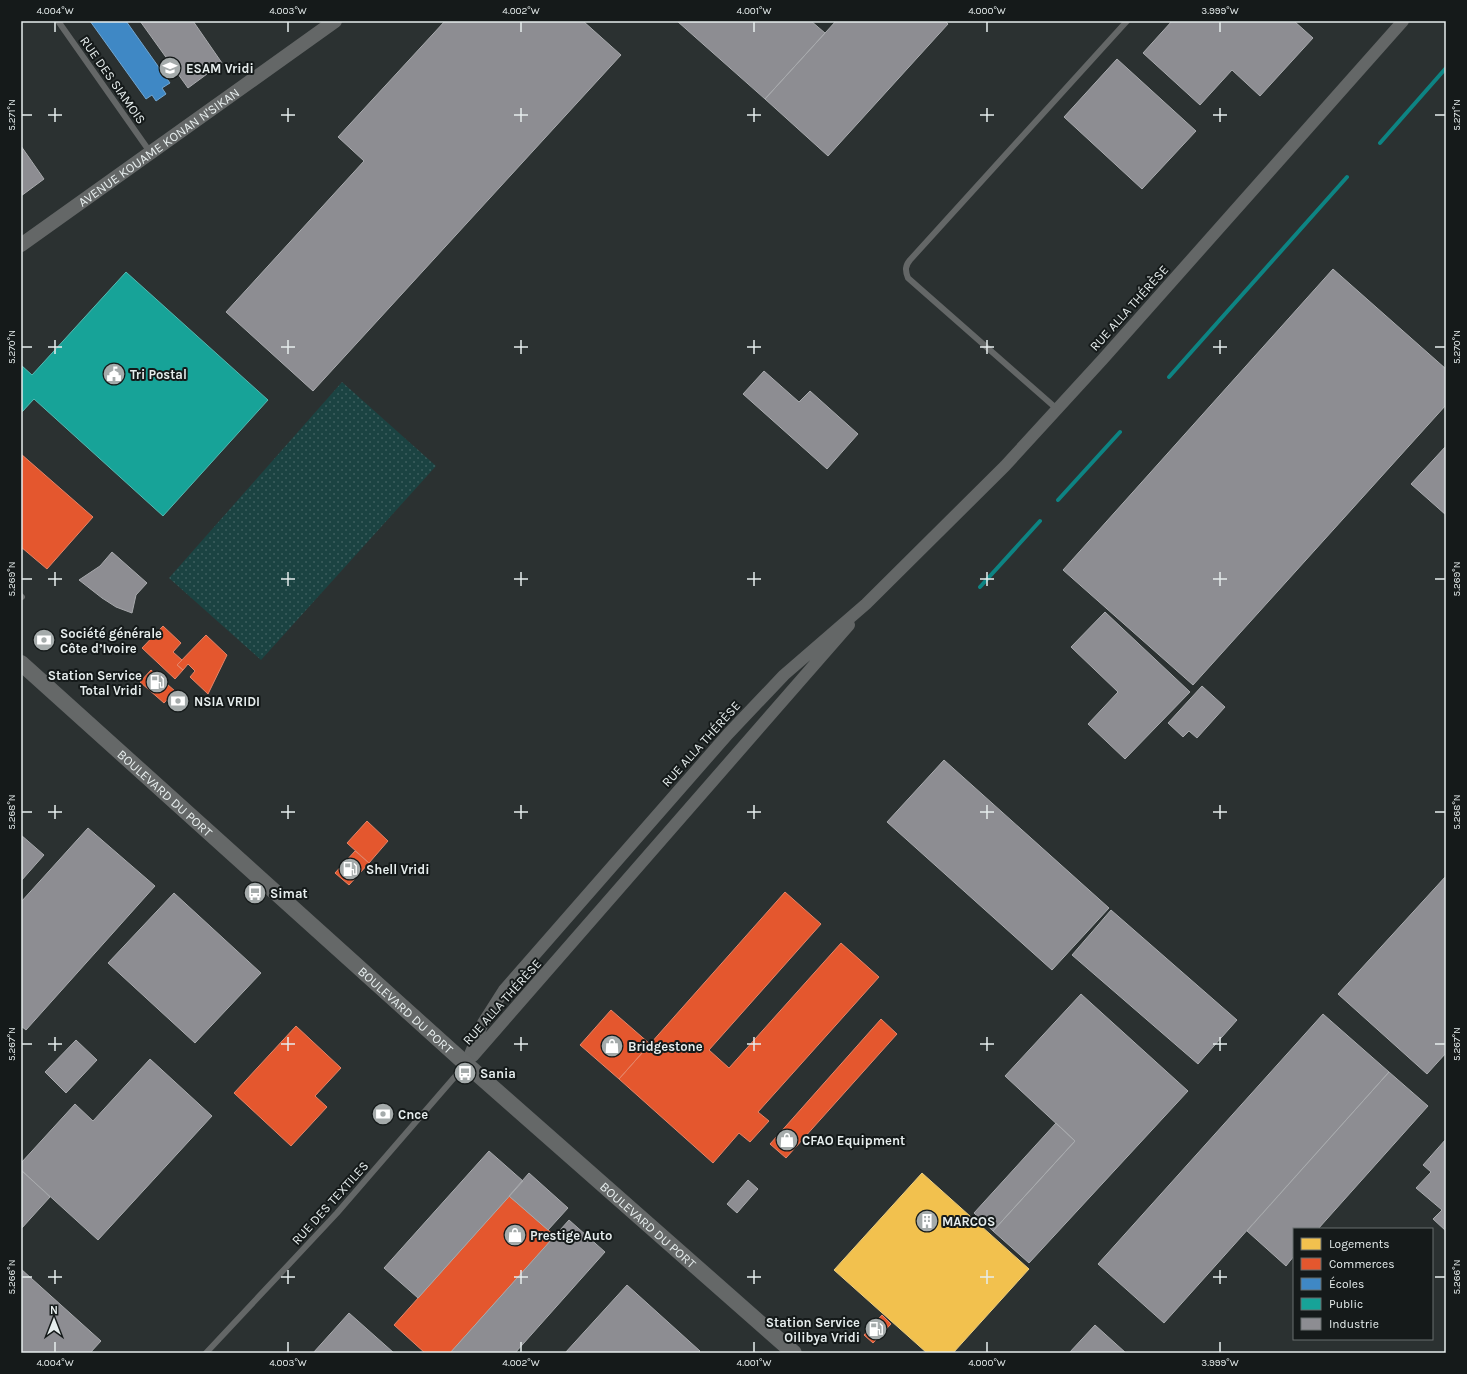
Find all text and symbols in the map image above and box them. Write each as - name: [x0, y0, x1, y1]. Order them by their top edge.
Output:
- text: 4.004°W: [36, 5, 74, 17]
- text: 4.003°W: [269, 5, 307, 17]
- text: 4.002°W: [502, 5, 540, 17]
- text: 4.001°W: [737, 5, 771, 17]
- text: 4.000°W: [968, 5, 1006, 17]
- text: 3.999°W: [1201, 5, 1239, 17]
- street label: RUE DES SIAMOIS: [77, 33, 149, 127]
- school or university icon: ESAM Vridi: [157, 55, 183, 81]
- place label: ESAM Vridi: [186, 61, 254, 76]
- street label: AVENUE KOUAME KONAN N'SIKAN: [75, 84, 242, 209]
- text: 5.271°N: [6, 99, 18, 131]
- text: 5.271°N: [1451, 99, 1463, 131]
- street label: RUE ALLA THÉRÈSE: [1085, 261, 1171, 354]
- text: 5.270°N: [6, 330, 18, 364]
- text: 5.270°N: [1451, 330, 1463, 364]
- public building icon: Tri Postal: [101, 361, 127, 387]
- place label: Tri Postal: [130, 367, 187, 382]
- text: 5.269°N: [6, 562, 18, 597]
- text: 5.269°N: [1451, 562, 1463, 597]
- place label: Société générale Côte d’Ivoire: [60, 626, 162, 656]
- bank icon: Société générale Côte d’Ivoire: [31, 627, 57, 653]
- place label: Station Service Total Vridi: [48, 668, 142, 698]
- fuel station icon: Station Service Total Vridi: [144, 669, 170, 695]
- bank icon: NSIA VRIDI: [165, 688, 191, 714]
- place label: NSIA VRIDI: [194, 694, 260, 709]
- street label: RUE ALLA THÉRÈSE: [657, 697, 743, 790]
- street label: BOULEVARD DU PORT: [115, 746, 216, 840]
- text: 5.268°N: [6, 794, 18, 830]
- text: 5.268°N: [1451, 794, 1463, 830]
- fuel station icon: Shell Vridi: [337, 856, 363, 882]
- place label: Shell Vridi: [366, 862, 430, 877]
- bus stop icon: Simat: [242, 880, 268, 906]
- place label: Simat: [270, 886, 308, 901]
- street label: RUE ALLA THÉRÈSE: [458, 955, 544, 1048]
- street label: BOULEVARD DU PORT: [355, 963, 457, 1057]
- text: 5.267°N: [6, 1027, 18, 1061]
- text: 5.267°N: [1451, 1027, 1463, 1061]
- shop icon: Bridgestone: [599, 1033, 625, 1059]
- place label: Bridgestone: [628, 1039, 703, 1054]
- bus stop icon: Sania: [452, 1060, 478, 1086]
- place label: Sania: [480, 1066, 516, 1081]
- bank icon: Cnce: [370, 1101, 396, 1127]
- place label: Cnce: [398, 1107, 428, 1122]
- shop icon: CFAO Equipment: [774, 1127, 800, 1153]
- place label: CFAO Equipment: [802, 1133, 905, 1149]
- street label: RUE DES TEXTILES: [289, 1158, 371, 1248]
- street label: BOULEVARD DU PORT: [597, 1178, 700, 1271]
- building icon: MARCOS: [914, 1208, 940, 1234]
- place label: MARCOS: [942, 1214, 995, 1229]
- shop icon: Prestige Auto: [502, 1222, 528, 1248]
- place label: Prestige Auto: [530, 1228, 612, 1243]
- legend: [1293, 1228, 1433, 1340]
- text: Logements: [1329, 1237, 1390, 1251]
- text: Commerces: [1329, 1257, 1395, 1271]
- text: 5.266°N: [6, 1260, 18, 1294]
- text: 5.266°N: [1451, 1260, 1463, 1294]
- text: Écoles: [1329, 1276, 1364, 1291]
- text: Public: [1329, 1297, 1363, 1311]
- north arrow: [34, 1300, 74, 1340]
- text: N: [50, 1304, 58, 1317]
- place label: Station Service Oilibya Vridi: [766, 1315, 860, 1345]
- fuel station icon: Station Service Oilibya Vridi: [863, 1316, 889, 1342]
- text: Industrie: [1329, 1317, 1379, 1331]
- text: 4.004°W: [36, 1357, 74, 1369]
- text: 4.003°W: [269, 1357, 307, 1369]
- text: 4.002°W: [502, 1357, 540, 1369]
- text: 4.001°W: [737, 1357, 771, 1369]
- text: 4.000°W: [968, 1357, 1006, 1369]
- text: 3.999°W: [1201, 1357, 1239, 1369]

